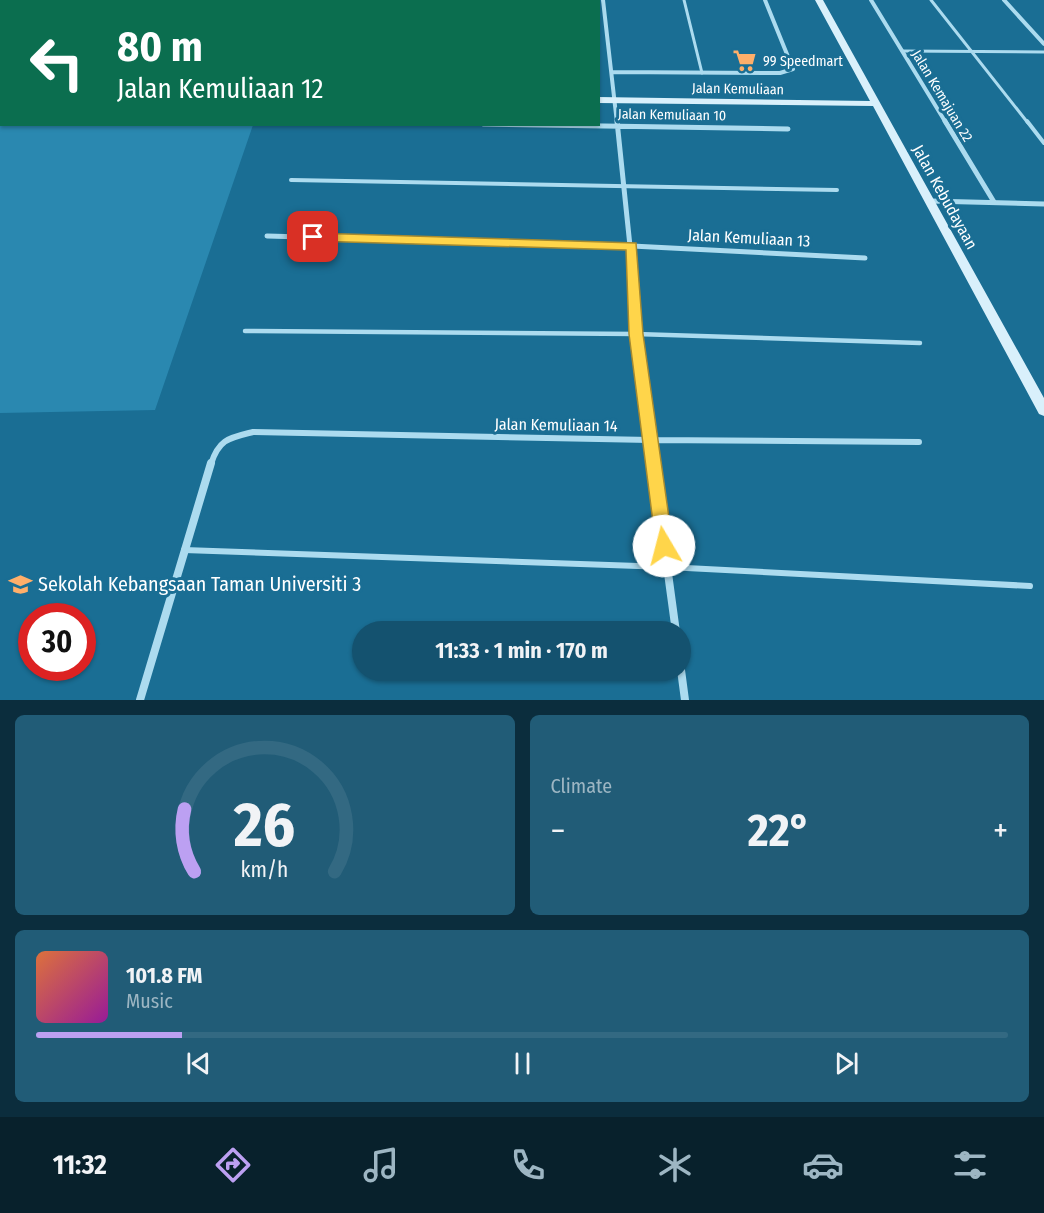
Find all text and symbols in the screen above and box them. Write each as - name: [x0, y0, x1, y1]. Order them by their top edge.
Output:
- text: 80 m: [117, 22, 203, 72]
- icon: left: [18, 24, 96, 102]
- street label: Jalan Kemajuan 22: [908, 47, 976, 145]
- supermarket icon: 99 Speedmart: [732, 48, 758, 74]
- place label: 99 Speedmart: [763, 53, 843, 70]
- text: Jalan Kemuliaan 12: [117, 73, 324, 105]
- street label: Jalan Kemuliaan: [692, 80, 784, 98]
- street label: Jalan Kemuliaan 10: [618, 106, 726, 124]
- street label: Jalan Kebudayaan: [908, 142, 982, 252]
- pin: [287, 211, 338, 262]
- icon: arrive: [296, 220, 329, 253]
- street label: Jalan Kemuliaan 13: [687, 225, 811, 251]
- street label: Jalan Kemuliaan 14: [494, 414, 618, 436]
- position arrow: [632, 514, 696, 578]
- school or university icon: Sekolah Kebangsaan Taman Universiti 3: [7, 571, 33, 597]
- place label: Sekolah Kebangsaan Taman Universiti 3: [38, 572, 361, 596]
- speed limit sign: 30: [18, 603, 96, 681]
- text: 11:33 · 1 min · 170 m: [435, 637, 608, 664]
- text: Climate: [551, 774, 612, 798]
- text: 26: [233, 788, 296, 863]
- text: 22°: [748, 804, 811, 858]
- text: −: [551, 811, 565, 851]
- text: +: [993, 811, 1008, 851]
- text: km/h: [241, 857, 289, 883]
- text: 101.8 FM: [126, 962, 202, 989]
- text: Music: [126, 989, 173, 1013]
- icon: previous: [182, 1047, 215, 1080]
- icon: pause: [506, 1047, 539, 1080]
- icon: next: [830, 1047, 863, 1080]
- icon: directions: [212, 1144, 254, 1186]
- icon: music: [360, 1144, 402, 1186]
- icon: phone: [507, 1144, 549, 1186]
- icon: climate: [654, 1144, 696, 1186]
- icon: car: [802, 1144, 844, 1186]
- icon: filters: [949, 1144, 991, 1186]
- text: 11:32: [53, 1149, 107, 1181]

